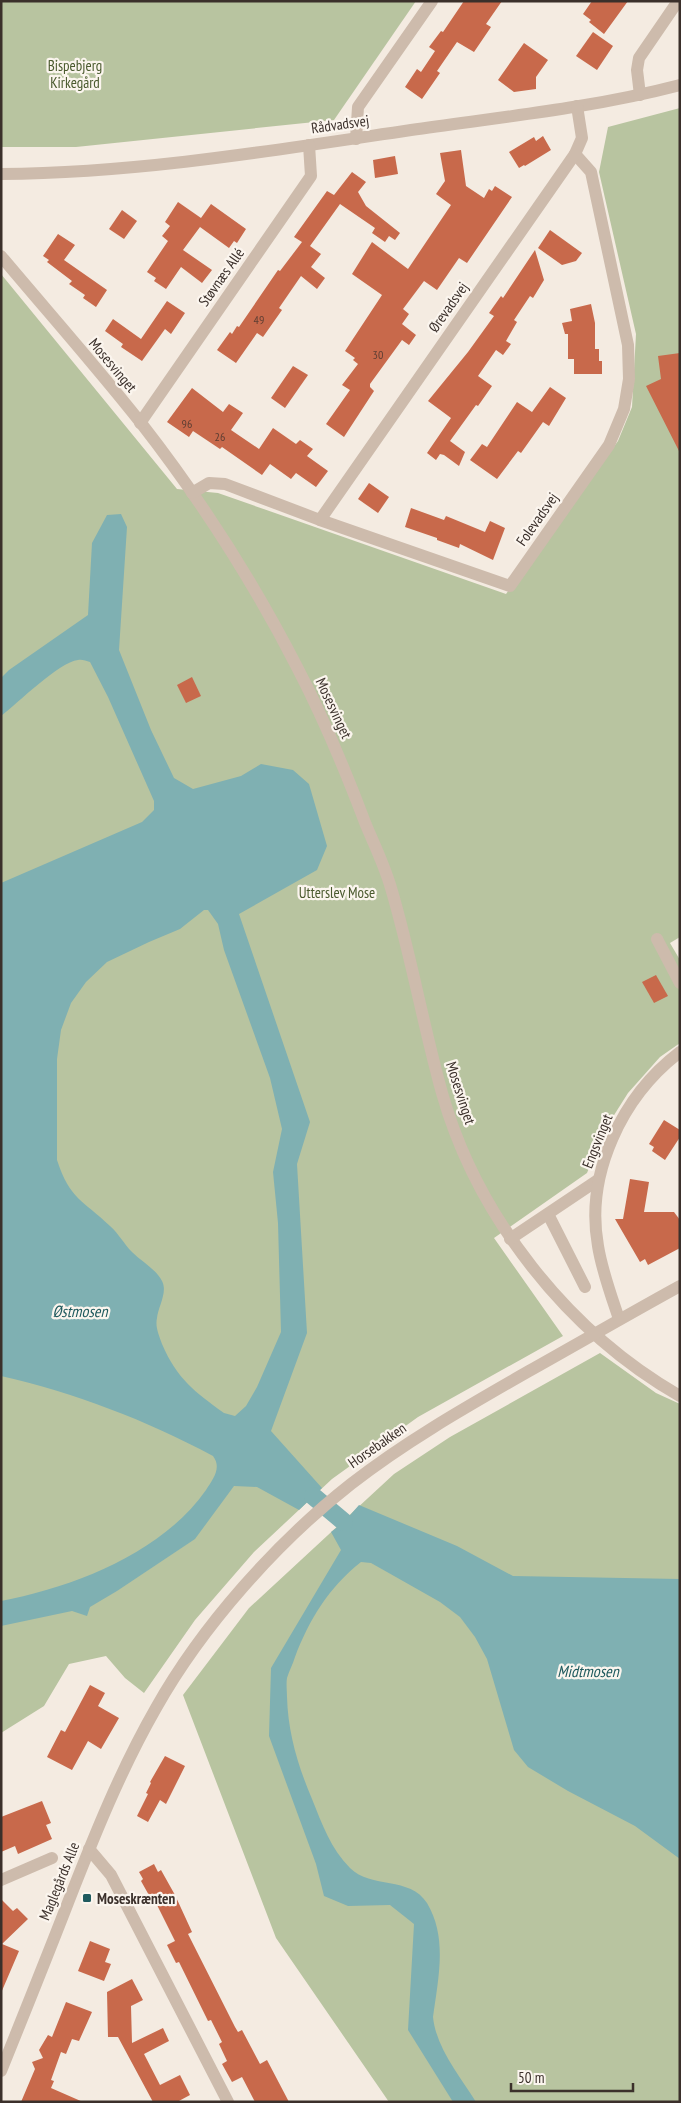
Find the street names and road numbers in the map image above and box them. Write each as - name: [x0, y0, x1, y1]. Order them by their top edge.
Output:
- street label: Rådvadsvej: [310, 111, 370, 137]
- street label: Støvnæs Allé: [194, 244, 248, 310]
- street label: Ørevadsvej: [424, 278, 472, 336]
- street label: Mosesvinget: [85, 334, 141, 396]
- street label: Folevadsvej: [512, 489, 562, 549]
- street label: Mosesvinget: [312, 675, 356, 741]
- street label: Mosesvinget: [442, 1059, 480, 1127]
- street label: Engsvinget: [578, 1111, 616, 1171]
- street label: Horsebakken: [344, 1418, 410, 1472]
- street label: Maglegårds Alle: [35, 1839, 83, 1923]

